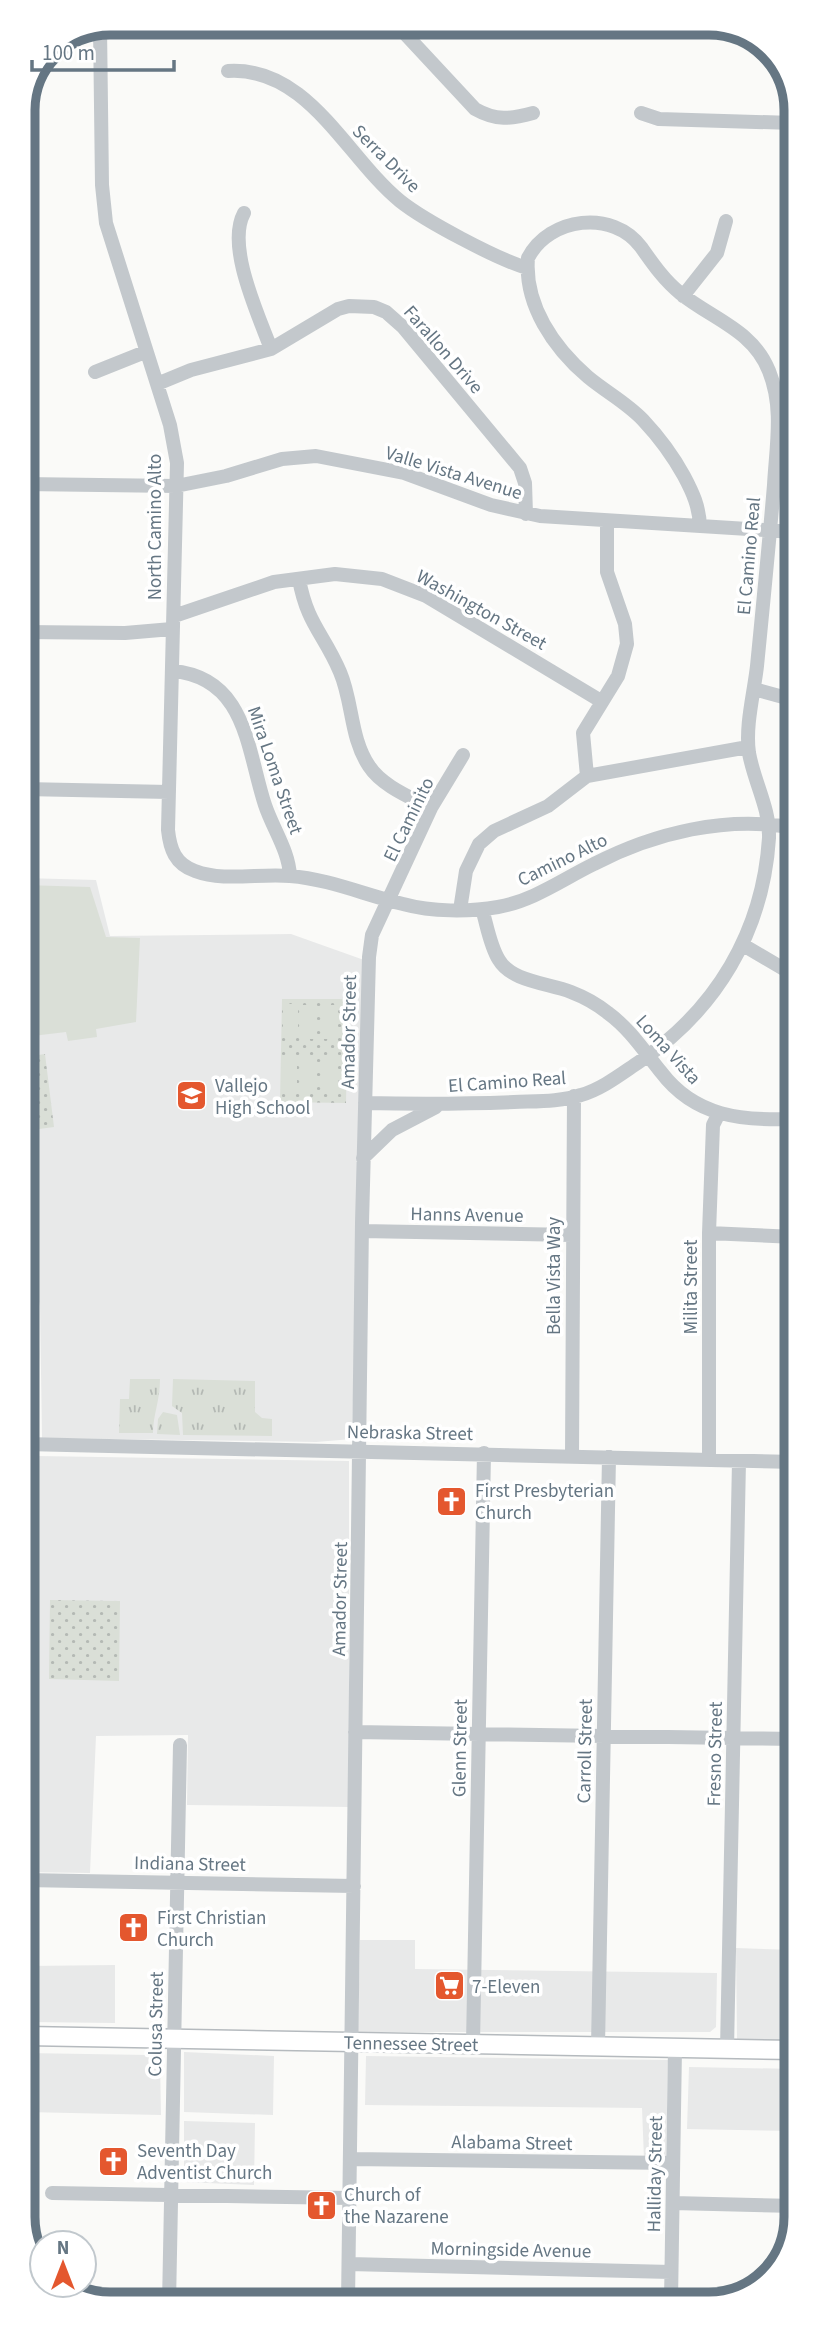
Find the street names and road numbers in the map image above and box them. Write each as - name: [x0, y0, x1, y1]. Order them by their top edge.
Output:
- street label: Serra Drive: [346, 119, 426, 199]
- street label: Farallon Drive: [397, 300, 489, 400]
- street label: Valle Vista Avenue: [382, 440, 525, 507]
- street label: North Camino Alto: [142, 454, 169, 600]
- street label: El Camino Real: [731, 496, 768, 616]
- street label: Washington Street: [411, 563, 552, 658]
- street label: Mira Loma Street: [240, 703, 309, 839]
- street label: El Caminito: [377, 773, 441, 866]
- street label: Camino Alto: [513, 827, 612, 894]
- street label: Amador Street: [335, 974, 364, 1089]
- street label: Loma Vista: [629, 1009, 707, 1091]
- street label: El Camino Real: [447, 1065, 567, 1100]
- street label: Hanns Avenue: [410, 1201, 524, 1230]
- street label: Bella Vista Way: [541, 1217, 568, 1335]
- street label: Milita Street: [678, 1239, 705, 1335]
- street label: Nebraska Street: [347, 1419, 474, 1448]
- street label: Amador Street: [326, 1541, 355, 1656]
- street label: Glenn Street: [446, 1698, 475, 1797]
- street label: Carroll Street: [571, 1698, 600, 1804]
- street label: Fresno Street: [701, 1701, 730, 1807]
- street label: Indiana Street: [134, 1850, 247, 1879]
- street label: Colusa Street: [142, 1971, 171, 2077]
- street label: Tennessee Street: [343, 2030, 479, 2059]
- street label: Halliday Street: [641, 2115, 670, 2233]
- street label: Alabama Street: [451, 2129, 573, 2158]
- street label: Morningside Avenue: [430, 2236, 592, 2265]

